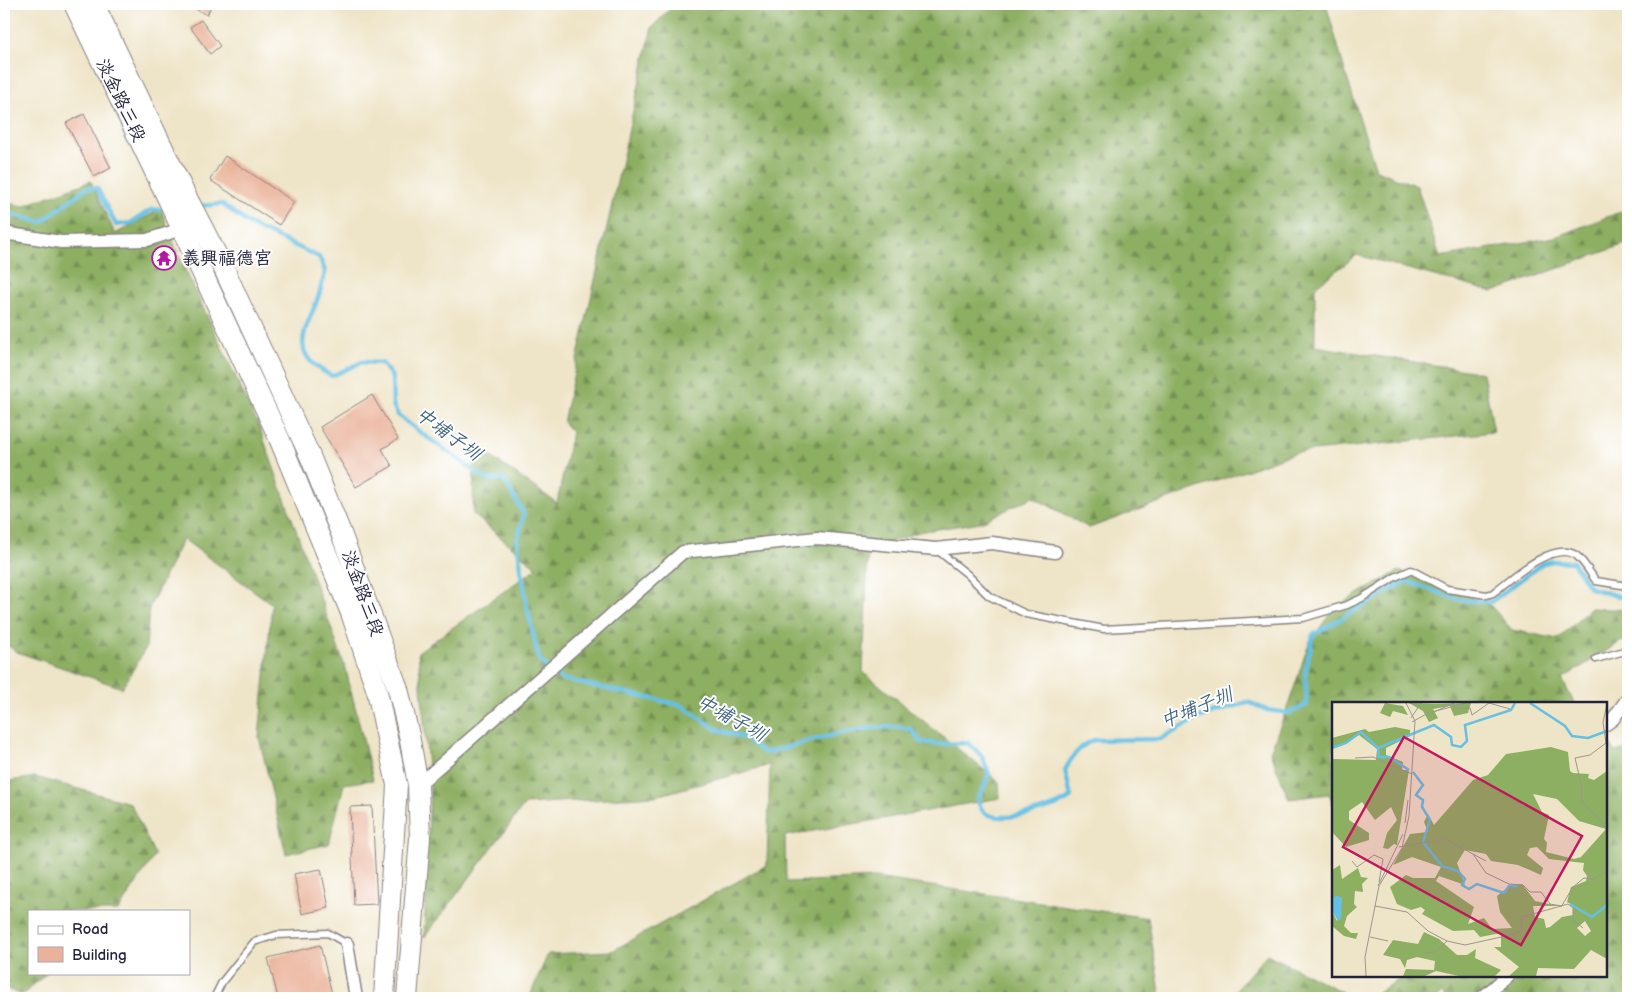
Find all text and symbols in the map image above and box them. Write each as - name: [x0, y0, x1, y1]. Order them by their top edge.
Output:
- street label: 淡金路三段: [91, 55, 150, 145]
- temple icon: 義興福德宮: [151, 245, 177, 271]
- place label: 義興福德宮: [182, 248, 272, 269]
- water label: 中埔子圳: [411, 403, 487, 467]
- street label: 淡金路三段: [337, 547, 388, 639]
- water label: 中埔子圳: [1157, 683, 1238, 733]
- water label: 中埔子圳: [692, 690, 772, 748]
- inset map: [1332, 702, 1607, 977]
- legend: [28, 910, 190, 974]
- text: Road: [72, 920, 108, 939]
- text: Building: [72, 946, 127, 965]

